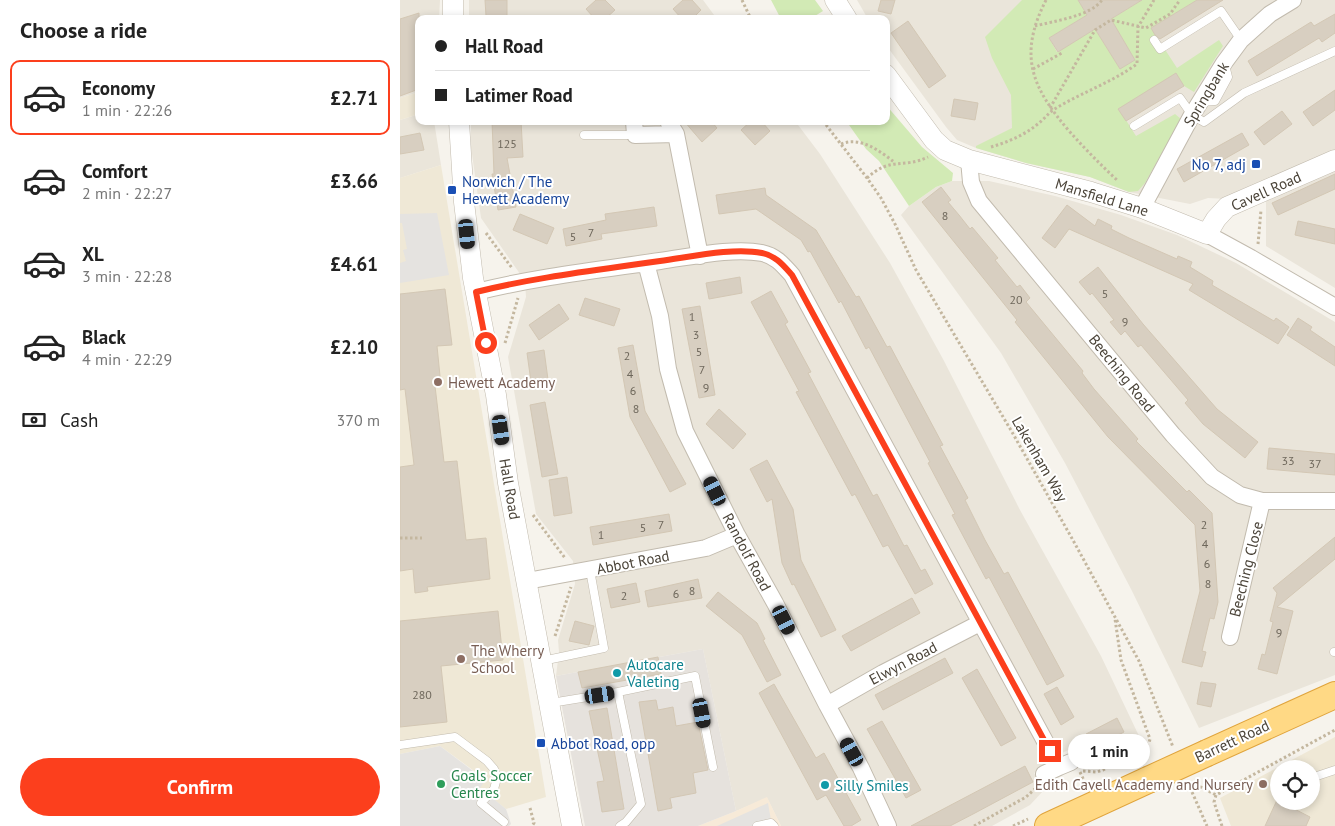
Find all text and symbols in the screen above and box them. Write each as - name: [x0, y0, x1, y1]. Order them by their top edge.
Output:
- text: Choose a ride: [20, 16, 147, 44]
- text: Hall Road: [465, 34, 543, 58]
- street label: Springbank: [1179, 57, 1233, 130]
- icon: car: [22, 75, 67, 120]
- text: Economy: [82, 76, 155, 100]
- text: Latimer Road: [465, 83, 573, 107]
- text: £2.71: [330, 86, 378, 110]
- text: 1 min · 22:26: [82, 100, 172, 120]
- house number: 125: [497, 136, 517, 151]
- place label: No 7, adj: [1192, 155, 1246, 174]
- icon: car: [22, 158, 67, 203]
- marker: No 7, adj: [1250, 158, 1262, 170]
- text: Comfort: [82, 159, 148, 183]
- street label: Cavell Road: [1228, 167, 1304, 215]
- text: £3.66: [330, 169, 378, 193]
- place label: Norwich / The Hewett Academy: [462, 172, 569, 208]
- street label: Mansfield Lane: [1053, 174, 1151, 220]
- text: 2 min · 22:27: [82, 183, 172, 203]
- marker: Norwich / The Hewett Academy: [446, 184, 458, 196]
- house number: 8: [942, 208, 948, 223]
- car: [457, 218, 476, 250]
- house number: 7: [588, 225, 594, 240]
- house number: 5: [570, 229, 576, 244]
- icon: car: [22, 241, 67, 286]
- text: XL: [82, 242, 104, 266]
- text: £4.61: [330, 252, 378, 276]
- text: 3 min · 22:28: [82, 266, 172, 286]
- house number: 5: [1102, 286, 1108, 301]
- house number: 20: [1009, 292, 1023, 307]
- house number: 1: [689, 309, 695, 324]
- house number: 9: [1122, 314, 1128, 329]
- icon: car: [22, 324, 67, 369]
- text: Black: [82, 325, 126, 349]
- house number: 3: [693, 327, 699, 342]
- street label: Beeching Road: [1085, 330, 1159, 416]
- route start: [475, 332, 497, 354]
- text: £2.10: [330, 335, 378, 359]
- house number: 5: [696, 344, 702, 359]
- house number: 2: [624, 348, 630, 363]
- text: 4 min · 22:29: [82, 349, 172, 369]
- house number: 7: [699, 362, 705, 377]
- house number: 4: [627, 366, 634, 381]
- place label: Hewett Academy: [448, 373, 555, 392]
- marker: Hewett Academy: [432, 376, 444, 388]
- house number: 9: [703, 380, 709, 395]
- house number: 6: [630, 383, 636, 398]
- house number: 8: [633, 401, 639, 416]
- icon: cash: [20, 406, 48, 434]
- text: Cash: [60, 408, 98, 432]
- text: 370 m: [337, 410, 380, 430]
- street label: Lakenham Way: [1008, 413, 1072, 505]
- car: [491, 414, 510, 446]
- house number: 33: [1281, 453, 1295, 468]
- house number: 37: [1308, 456, 1322, 471]
- street label: Hall Road: [495, 457, 525, 521]
- car: [701, 474, 728, 508]
- street label: Randolf Road: [719, 510, 775, 594]
- house number: 7: [658, 517, 664, 532]
- house number: 2: [1201, 517, 1207, 532]
- street label: Beeching Close: [1225, 519, 1267, 619]
- house number: 5: [640, 520, 646, 535]
- house number: 1: [598, 527, 604, 542]
- house number: 4: [1202, 536, 1209, 551]
- street label: Abbot Road: [595, 546, 671, 578]
- house number: 6: [1204, 556, 1210, 571]
- house number: 8: [1205, 576, 1211, 591]
- house number: 8: [689, 583, 695, 598]
- house number: 6: [673, 586, 679, 601]
- house number: 2: [621, 588, 627, 603]
- car: [770, 603, 797, 637]
- house number: 9: [1276, 625, 1282, 640]
- street label: Elwyn Road: [866, 637, 940, 689]
- place label: The Wherry School: [471, 641, 544, 677]
- marker: The Wherry School: [455, 653, 467, 665]
- place label: Autocare Valeting: [626, 655, 684, 691]
- marker: Autocare Valeting: [611, 667, 623, 679]
- car: [584, 685, 615, 705]
- house number: 280: [412, 687, 432, 702]
- car: [691, 697, 712, 729]
- street label: Barrett Road: [1192, 715, 1272, 767]
- place label: Abbot Road, opp: [551, 734, 655, 753]
- callout: 1 min: [1068, 734, 1150, 768]
- car: [838, 735, 865, 769]
- marker: Abbot Road, opp: [535, 737, 547, 749]
- route end: [1039, 740, 1061, 762]
- text: 1 min: [1089, 741, 1129, 761]
- button: Confirm: [20, 758, 380, 816]
- map controls: [1270, 760, 1320, 810]
- button: locate: [1270, 760, 1320, 810]
- place label: Goals Soccer Centres: [451, 766, 532, 802]
- place label: Edith Cavell Academy and Nursery: [1035, 775, 1253, 794]
- place label: Silly Smiles: [835, 776, 909, 795]
- marker: Goals Soccer Centres: [435, 778, 447, 790]
- marker: Edith Cavell Academy and Nursery: [1257, 778, 1269, 790]
- marker: Silly Smiles: [819, 779, 831, 791]

